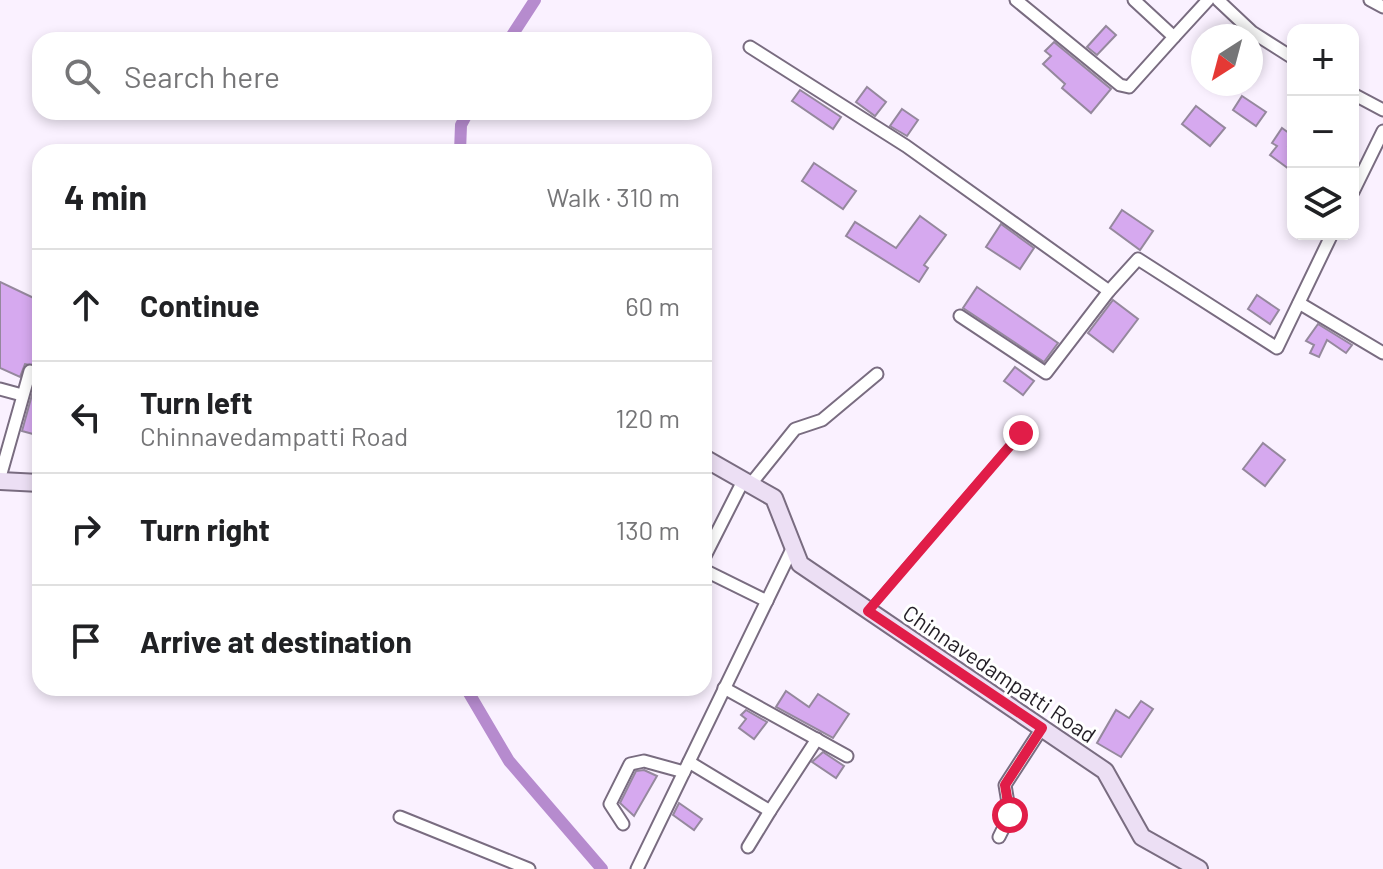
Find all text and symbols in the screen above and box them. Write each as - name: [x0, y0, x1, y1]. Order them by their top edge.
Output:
- north arrow: [1191, 24, 1263, 96]
- map controls: [1287, 24, 1359, 240]
- button: +: [1287, 24, 1359, 96]
- search box: [32, 32, 712, 120]
- icon: search: [60, 54, 104, 98]
- text: Search here: [124, 58, 280, 94]
- button: −: [1287, 96, 1359, 168]
- button: layers: [1287, 168, 1359, 240]
- text: 4 min: [64, 176, 147, 217]
- text: Walk · 310 m: [547, 181, 680, 212]
- icon: ahead: [64, 283, 108, 327]
- text: Continue: [140, 287, 260, 323]
- text: 60 m: [625, 290, 680, 321]
- text: Turn left: [140, 384, 253, 420]
- icon: left: [64, 395, 108, 439]
- text: 120 m: [616, 402, 680, 433]
- route end: [1003, 415, 1039, 451]
- text: Chinnavedampatti Road: [140, 420, 408, 451]
- icon: right: [64, 507, 108, 551]
- text: Turn right: [140, 511, 270, 547]
- text: 130 m: [616, 514, 680, 545]
- street label: Chinnavedampatti Road: [899, 599, 1101, 747]
- icon: arrive: [64, 619, 108, 663]
- text: Arrive at destination: [140, 623, 412, 659]
- route start: [992, 797, 1028, 833]

